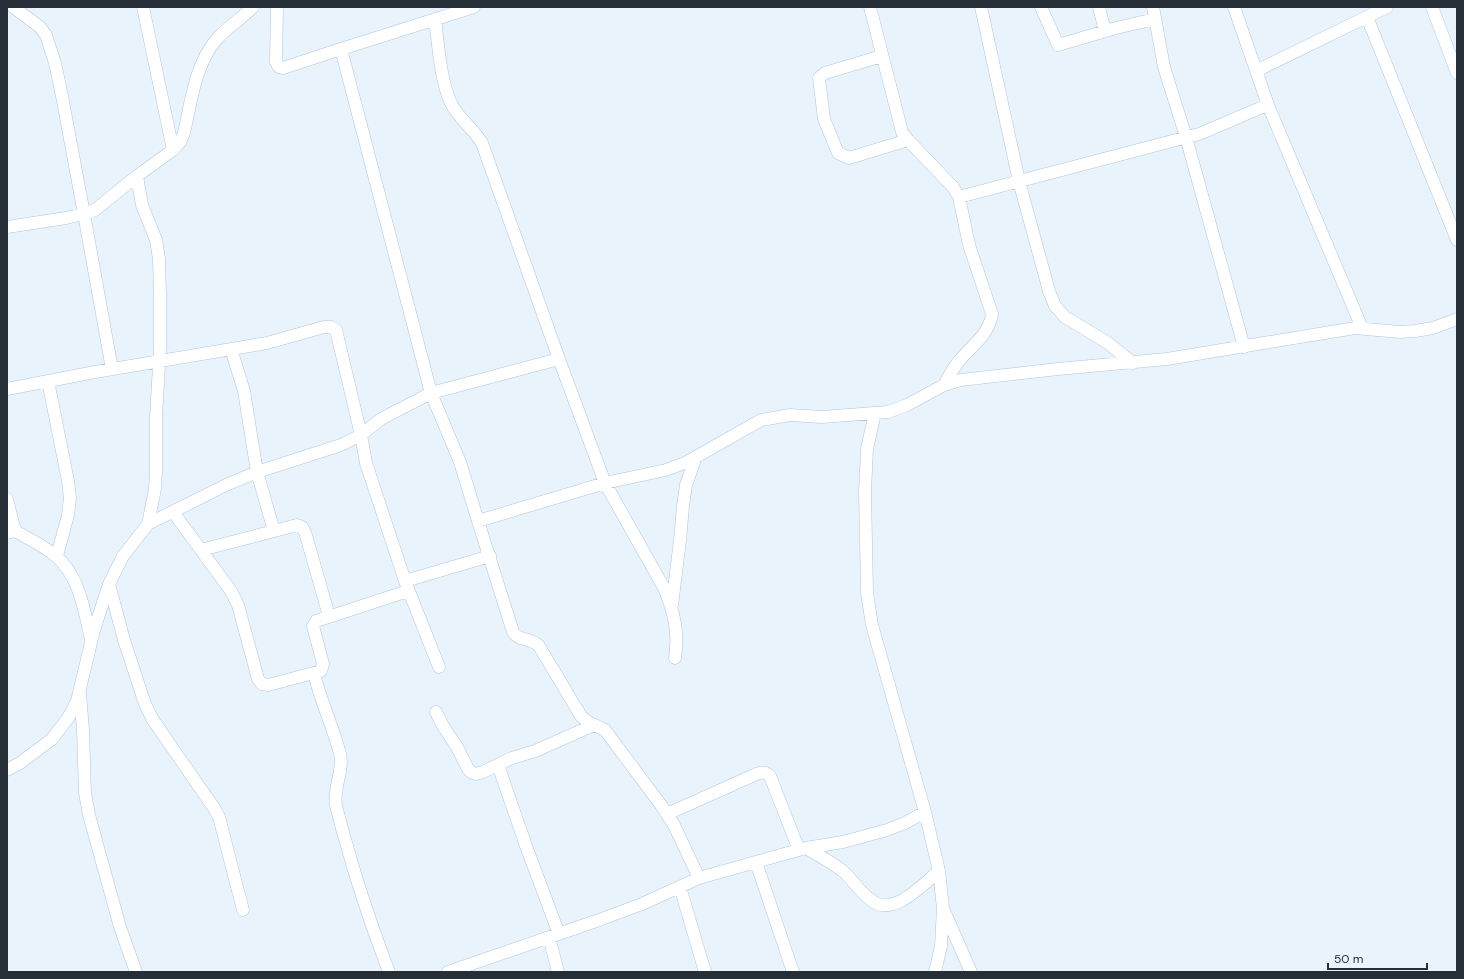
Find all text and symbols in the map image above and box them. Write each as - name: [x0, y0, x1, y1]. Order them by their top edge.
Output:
- scale bar: [1328, 945, 1427, 971]
- text: 50 m: [1334, 951, 1363, 967]

